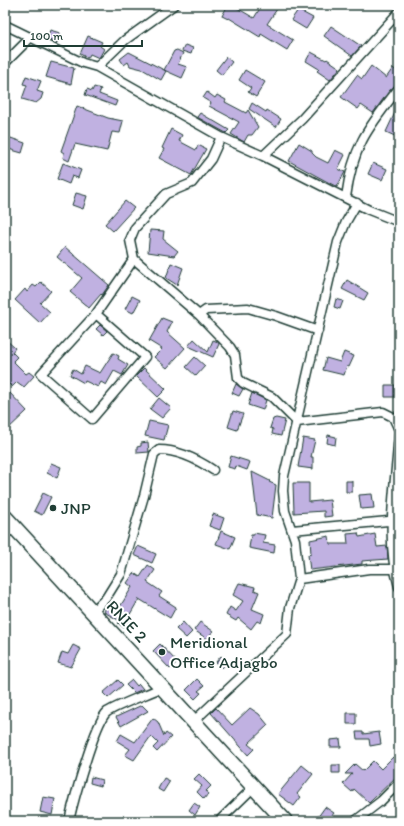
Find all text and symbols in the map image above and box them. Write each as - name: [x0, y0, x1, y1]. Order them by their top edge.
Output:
- scale bar: [24, 22, 142, 48]
- text: 100 m: [30, 29, 63, 43]
- place label: JNP: [61, 498, 91, 518]
- marker: JNP: [48, 503, 58, 513]
- street label: RNIE 2: [103, 596, 152, 646]
- place label: Meridional Office Adjagbo: [170, 632, 278, 672]
- marker: Meridional Office Adjagbo: [157, 647, 167, 657]

